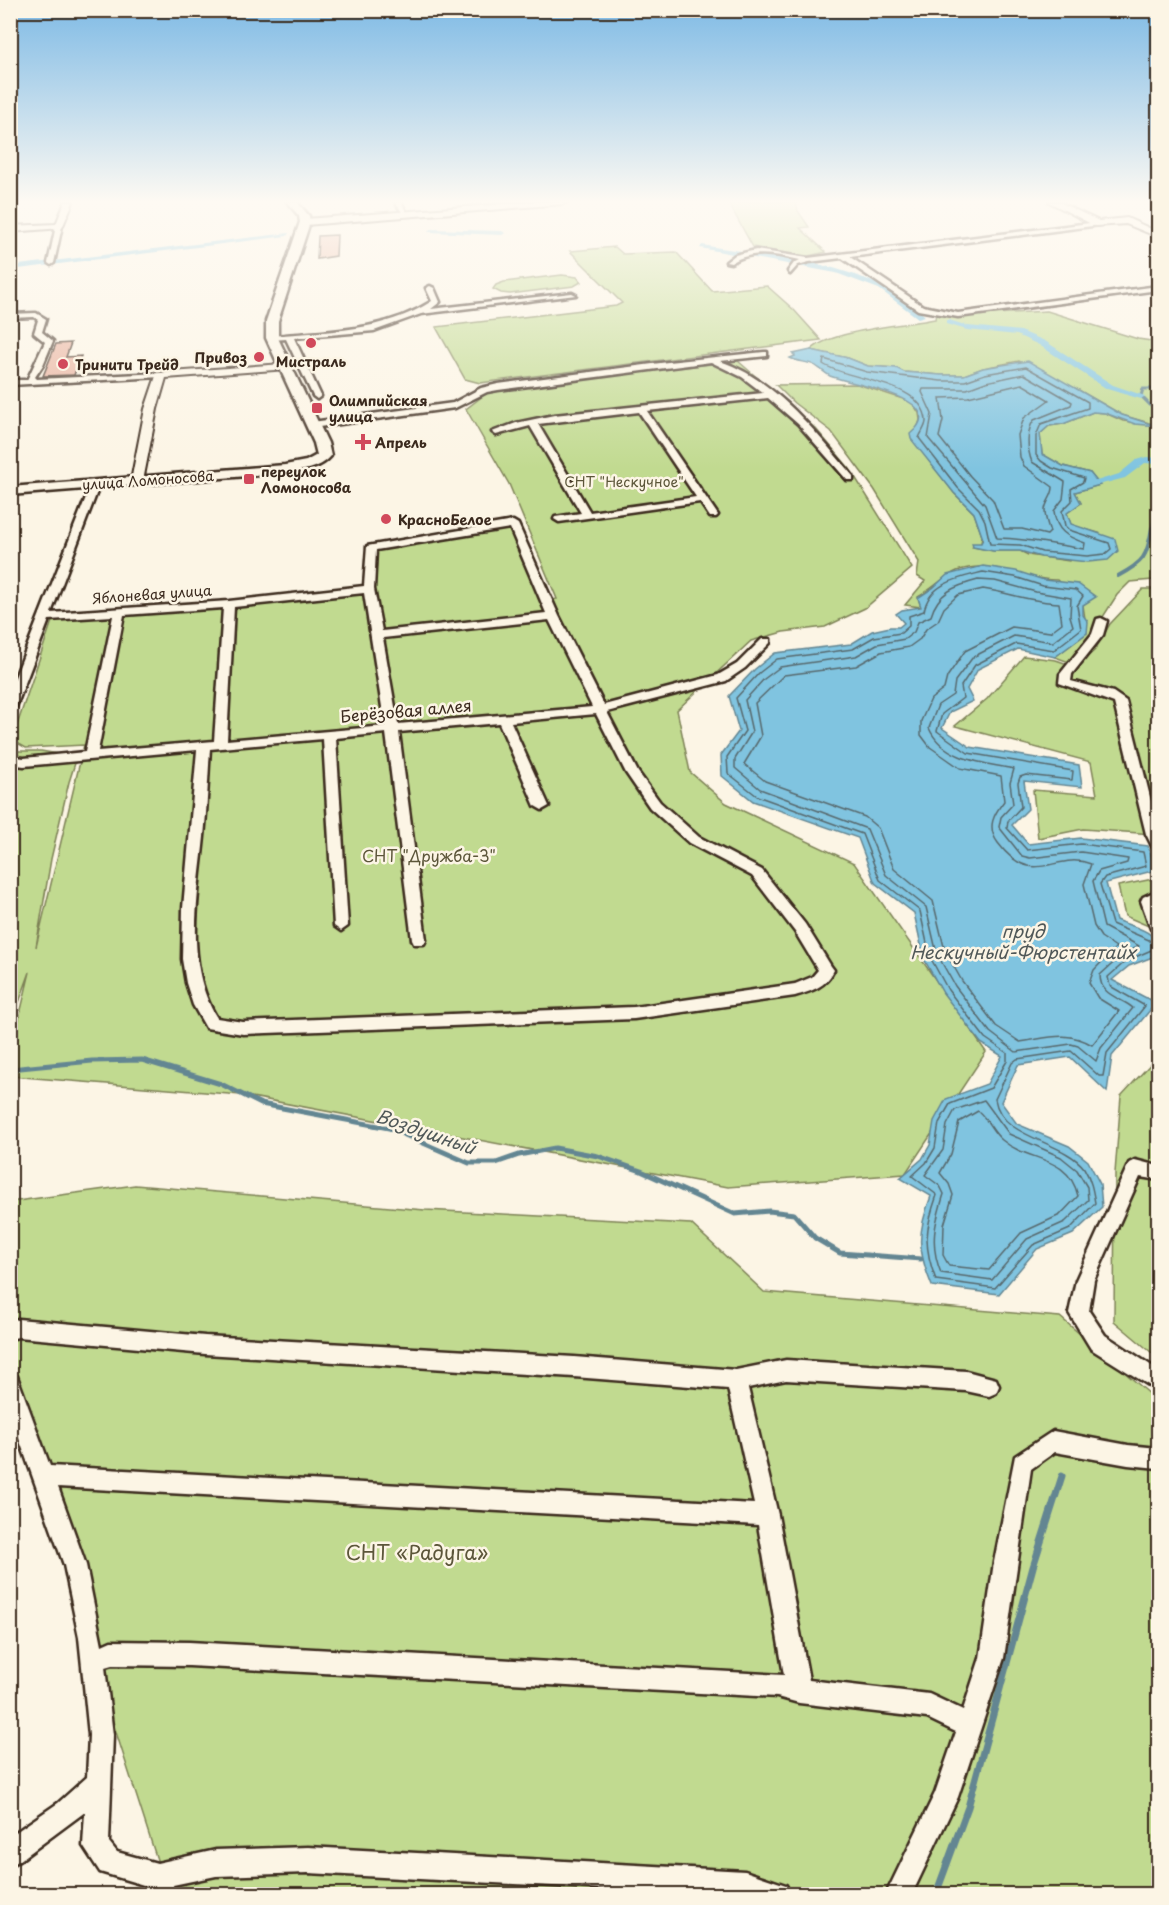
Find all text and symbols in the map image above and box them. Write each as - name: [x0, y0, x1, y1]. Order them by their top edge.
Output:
- marker: Мистраль: [304, 336, 318, 350]
- place label: Привоз: [195, 347, 247, 368]
- marker: Привоз: [252, 350, 266, 364]
- place label: Мистраль: [276, 351, 346, 372]
- place label: Тринити Трейд: [75, 354, 179, 375]
- marker: Тринити Трейд: [56, 357, 70, 371]
- place label: Олимпийская улица: [329, 390, 428, 427]
- marker: Олимпийская улица: [310, 401, 324, 415]
- place label: Апрель: [374, 432, 427, 453]
- marker: Апрель: [356, 435, 370, 449]
- place label: переулок Ломоносова: [261, 461, 352, 498]
- street label: улица Ломоносова: [81, 465, 215, 495]
- park label: СНТ "Нескучное": [564, 471, 684, 492]
- marker: переулок Ломоносова: [242, 472, 256, 486]
- place label: КрасноБелое: [398, 509, 492, 530]
- marker: КрасноБелое: [379, 512, 393, 526]
- street label: Яблоневая улица: [92, 579, 213, 609]
- street label: Берёзовая аллея: [339, 692, 473, 728]
- park label: СНТ "Дружба-3": [362, 843, 496, 867]
- water label: пруд Нескучный-Фюрстентайх: [910, 917, 1138, 965]
- water label: Воздушный: [373, 1101, 481, 1161]
- park label: СНТ «Радуга»: [346, 1537, 488, 1567]

